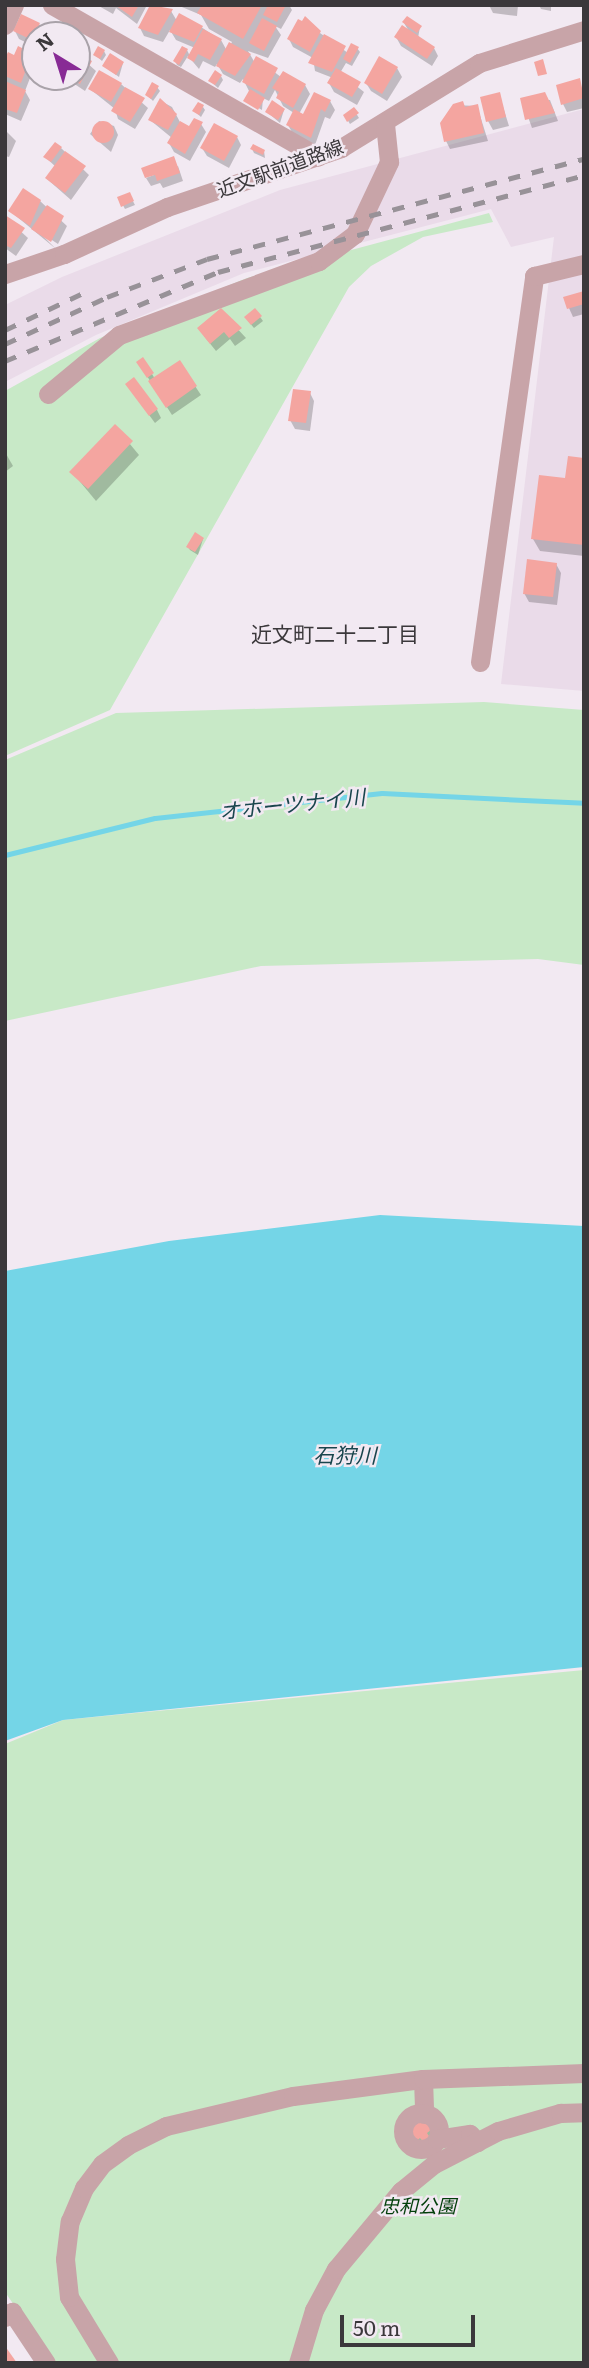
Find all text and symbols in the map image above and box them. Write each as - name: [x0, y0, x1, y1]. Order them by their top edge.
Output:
- north arrow: [21, 21, 91, 91]
- text: N: [29, 25, 59, 57]
- street label: 近文駅前道路線: [214, 135, 346, 201]
- district label: 近文町二十二丁目: [251, 620, 419, 646]
- water label: オホーツナイ川: [218, 783, 366, 823]
- water label: 石狩川: [314, 1441, 376, 1467]
- park label: 忠和公園: [380, 2195, 456, 2217]
- scale bar: [344, 2302, 479, 2346]
- text: 50 m: [353, 2311, 400, 2342]

